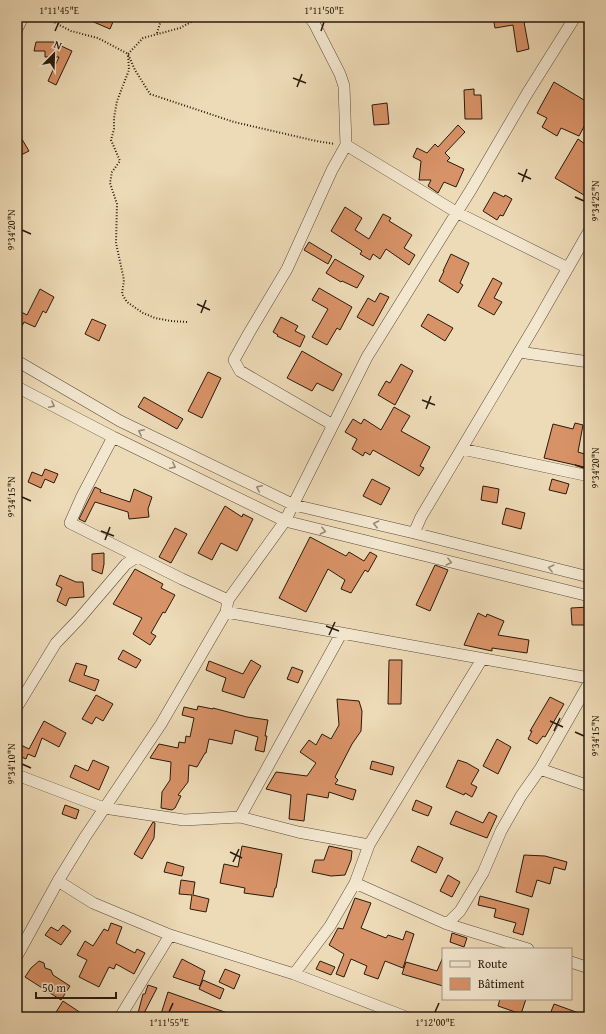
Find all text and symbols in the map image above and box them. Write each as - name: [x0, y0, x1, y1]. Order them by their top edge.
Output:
- text: 1°11'45"E: [39, 3, 79, 18]
- text: 1°11'50"E: [304, 3, 344, 18]
- north arrow: [34, 34, 74, 74]
- text: N: [51, 36, 65, 54]
- text: 9°34'25"N: [588, 180, 603, 222]
- text: 9°34'20"N: [4, 209, 19, 251]
- one-way arrow: [47, 400, 55, 408]
- one-way arrow: [138, 429, 146, 437]
- text: 9°34'20"N: [588, 447, 603, 489]
- one-way arrow: [169, 461, 176, 469]
- text: 9°34'15"N: [4, 476, 19, 518]
- one-way arrow: [255, 485, 263, 493]
- one-way arrow: [372, 520, 379, 529]
- one-way arrow: [320, 526, 326, 534]
- one-way arrow: [446, 557, 453, 565]
- one-way arrow: [548, 564, 554, 572]
- text: 9°34'15"N: [588, 715, 603, 757]
- text: 9°34'10"N: [4, 743, 19, 785]
- legend: [442, 948, 572, 1000]
- text: Route: [478, 955, 508, 972]
- scale bar: [36, 974, 116, 1000]
- text: Bâtiment: [478, 975, 525, 992]
- text: 50 m: [42, 979, 66, 996]
- text: 1°11'55"E: [149, 1015, 189, 1030]
- text: 1°12'00"E: [415, 1015, 455, 1030]

